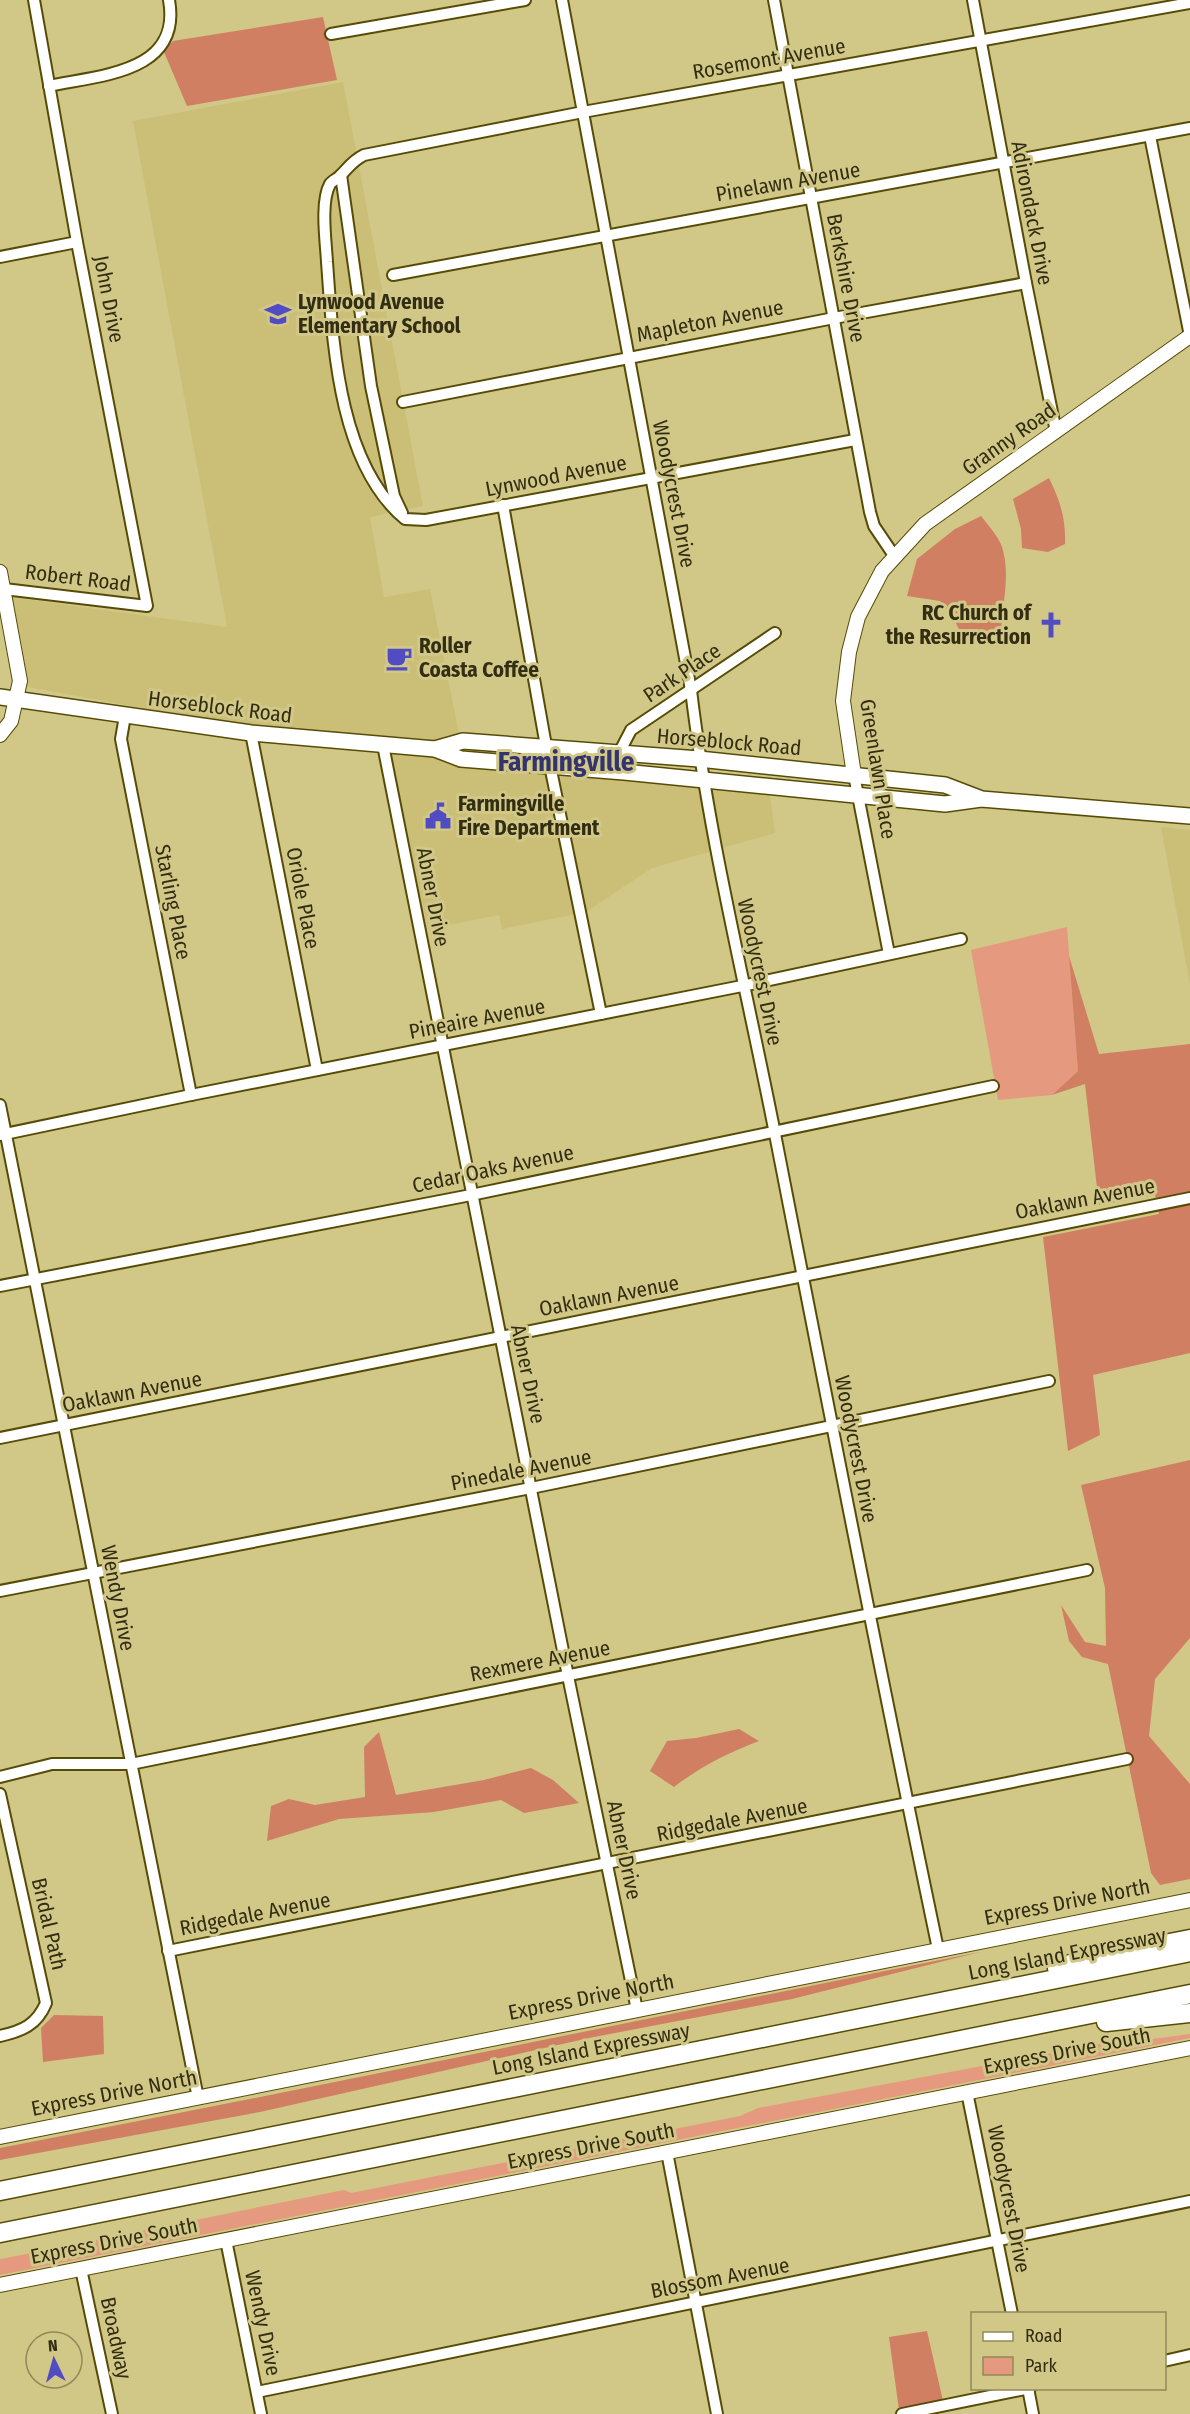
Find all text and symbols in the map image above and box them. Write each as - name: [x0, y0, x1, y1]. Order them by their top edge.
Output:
- street label: Rosemont Avenue: [691, 33, 847, 85]
- street label: Adirondack Drive: [1005, 139, 1059, 287]
- street label: Pinelawn Avenue: [714, 157, 862, 207]
- street label: Berkshire Drive: [821, 211, 871, 345]
- street label: John Drive: [88, 253, 130, 345]
- place label: Lynwood Avenue Elementary School: [298, 289, 461, 339]
- street label: Mapleton Avenue: [634, 294, 786, 348]
- school or university icon: Lynwood Avenue Elementary School: [263, 299, 293, 329]
- street label: Granny Road: [957, 397, 1061, 481]
- street label: Woodycrest Drive: [647, 418, 701, 570]
- street label: Lynwood Avenue: [483, 450, 629, 502]
- street label: Robert Road: [24, 559, 132, 597]
- place label: RC Church of the Resurrection: [886, 600, 1033, 650]
- church icon: RC Church of the Resurrection: [1036, 610, 1066, 640]
- place label: Roller Coasta Coffee: [419, 633, 539, 683]
- street label: Park Place: [638, 638, 726, 708]
- cafe icon: Roller Coasta Coffee: [384, 643, 414, 673]
- street label: Horseblock Road: [146, 685, 294, 729]
- street label: Greenlawn Place: [854, 697, 902, 841]
- street label: Horseblock Road: [656, 723, 802, 761]
- district label: Farmingville: [498, 746, 635, 778]
- place label: Farmingville Fire Department: [458, 791, 600, 841]
- public building icon: Farmingville Fire Department: [423, 801, 453, 831]
- street label: Starling Place: [149, 842, 197, 962]
- street label: Oriole Place: [280, 845, 326, 951]
- street label: Abner Drive: [411, 845, 455, 949]
- street label: Woodycrest Drive: [732, 896, 788, 1048]
- street label: Pineaire Avenue: [407, 993, 547, 1045]
- street label: Cedar Oaks Avenue: [410, 1139, 576, 1199]
- street label: Oaklawn Avenue: [1013, 1173, 1157, 1225]
- street label: Oaklawn Avenue: [537, 1270, 681, 1322]
- street label: Abner Drive: [505, 1322, 551, 1426]
- street label: Oaklawn Avenue: [60, 1366, 204, 1418]
- street label: Woodycrest Drive: [829, 1373, 883, 1525]
- street label: Pinedale Avenue: [448, 1444, 594, 1496]
- street label: Wendy Drive: [95, 1543, 141, 1653]
- street label: Rexmere Avenue: [468, 1635, 612, 1687]
- street label: Ridgedale Avenue: [654, 1793, 810, 1847]
- street label: Abner Drive: [601, 1798, 647, 1902]
- street label: Express Drive North: [982, 1873, 1152, 1931]
- street label: Bridal Path: [26, 1875, 72, 1973]
- street label: Ridgedale Avenue: [177, 1887, 333, 1941]
- street label: Long Island Expressway: [966, 1922, 1169, 1986]
- street label: Express Drive North: [506, 1968, 676, 2026]
- street label: Long Island Expressway: [490, 2017, 693, 2081]
- street label: Express Drive South: [981, 2022, 1153, 2080]
- street label: Express Drive North: [29, 2064, 199, 2122]
- street label: Express Drive South: [505, 2117, 677, 2175]
- street label: Woodycrest Drive: [982, 2123, 1036, 2275]
- street label: Express Drive South: [28, 2212, 200, 2270]
- street label: Blossom Avenue: [648, 2252, 792, 2304]
- street label: Wendy Drive: [239, 2268, 287, 2378]
- street label: Broadway: [95, 2294, 138, 2382]
- legend: [971, 2312, 1166, 2390]
- text: Road: [1025, 2325, 1062, 2347]
- north arrow: [24, 2330, 84, 2390]
- text: N: [47, 2336, 58, 2355]
- text: Park: [1025, 2355, 1058, 2377]

